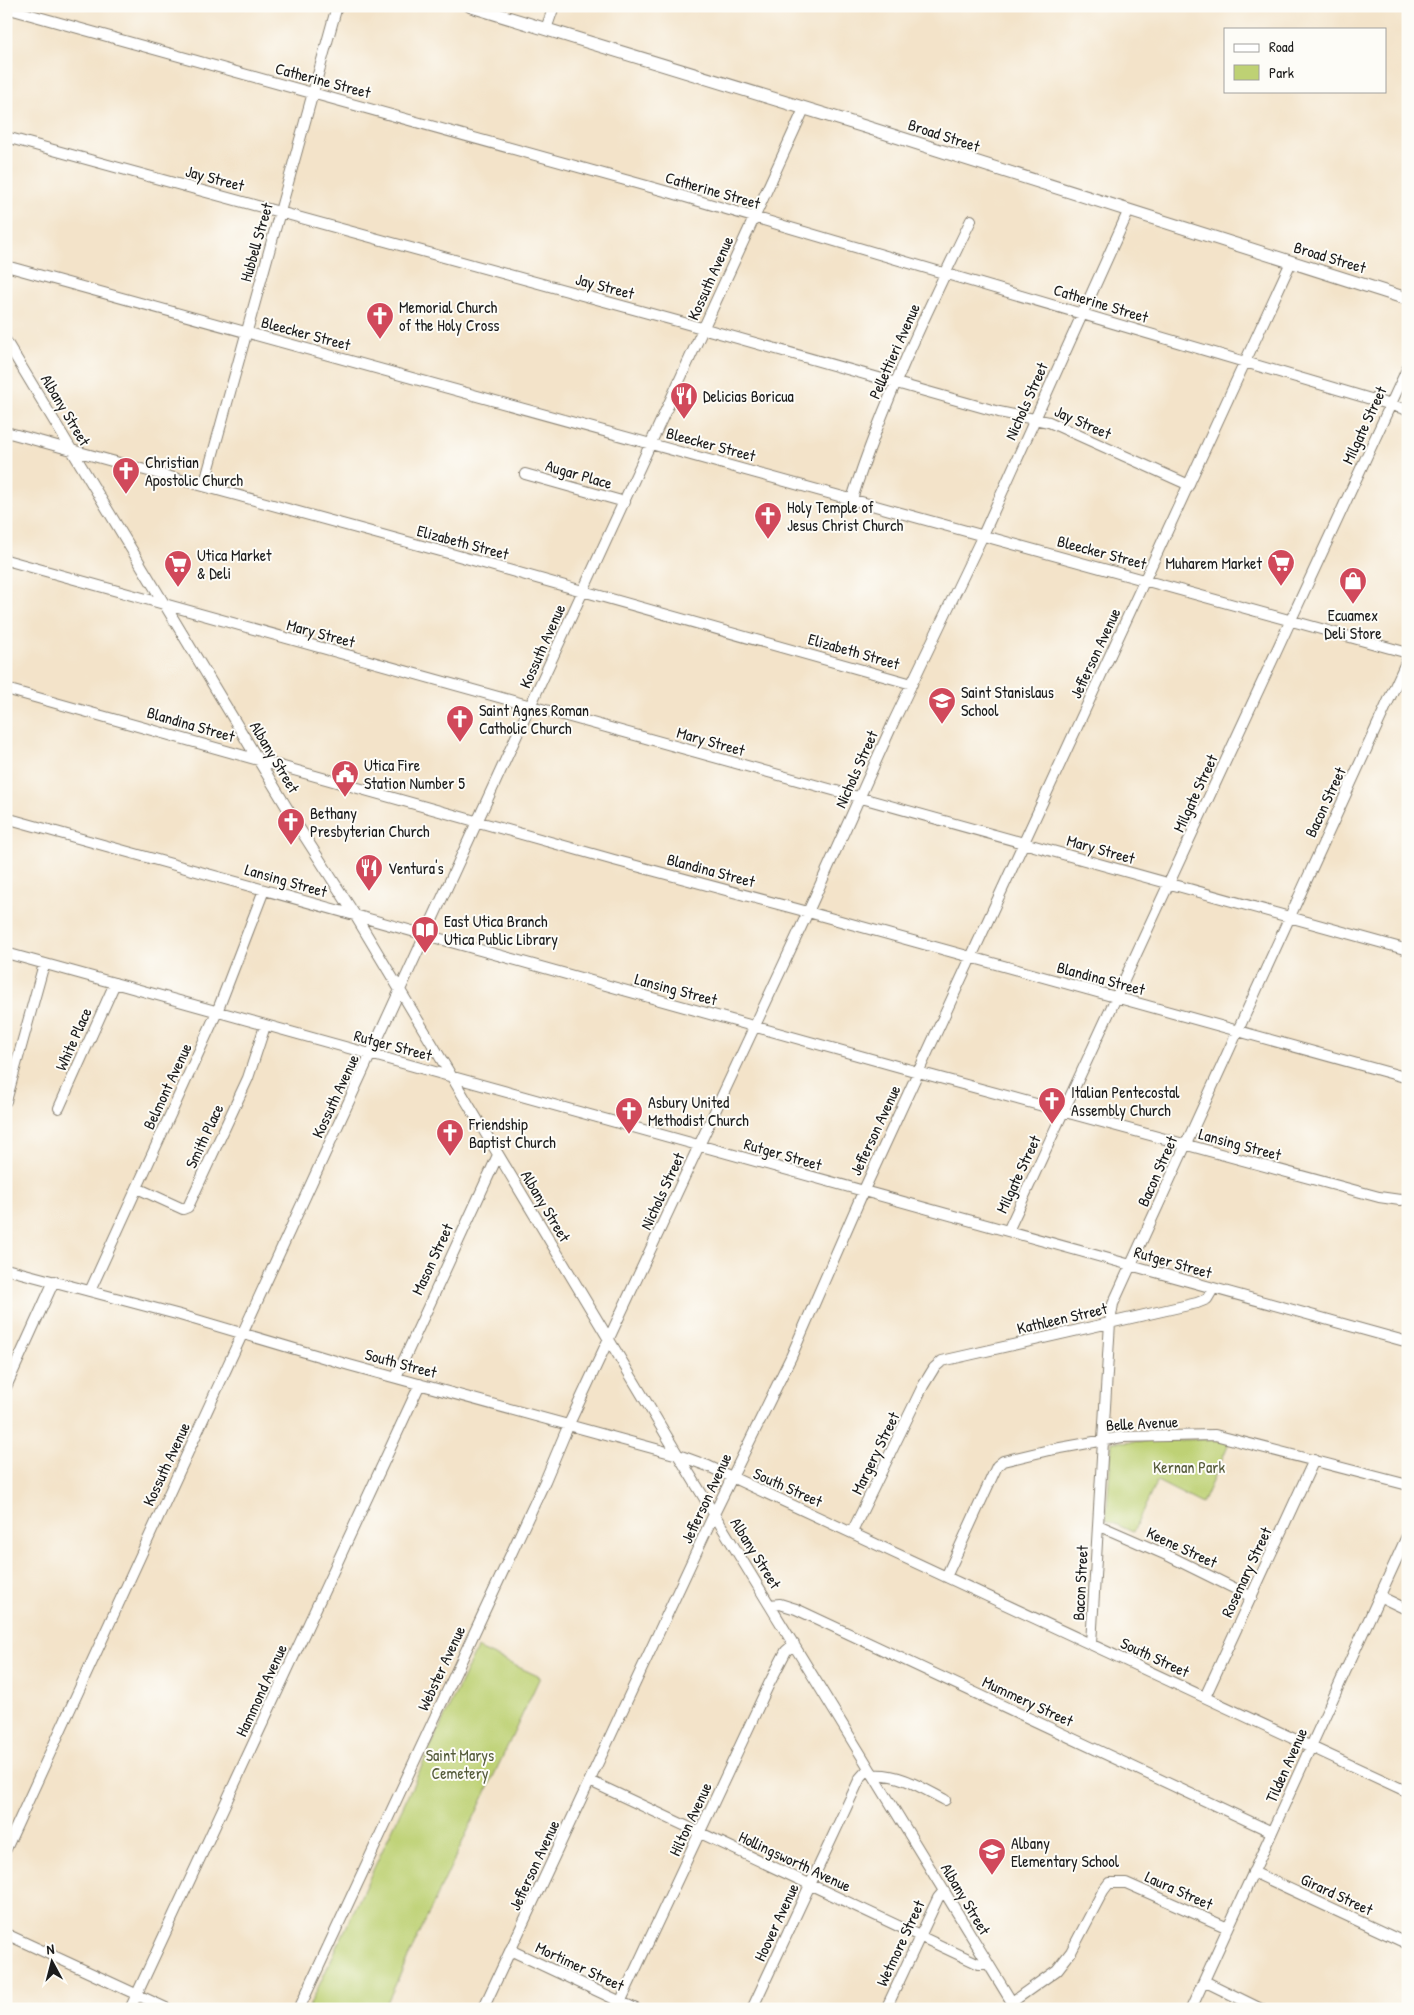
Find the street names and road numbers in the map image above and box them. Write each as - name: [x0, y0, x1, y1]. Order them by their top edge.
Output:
- street label: Catherine Street: [273, 57, 374, 103]
- street label: Broad Street: [905, 113, 983, 157]
- street label: Jay Street: [183, 160, 247, 197]
- street label: Catherine Street: [663, 166, 764, 214]
- street label: Hubbell Street: [234, 199, 278, 284]
- street label: Kossuth Avenue: [682, 232, 739, 324]
- street label: Broad Street: [1291, 236, 1369, 279]
- street label: Jay Street: [573, 268, 637, 305]
- street label: Catherine Street: [1051, 278, 1152, 328]
- street label: Pellettieri Avenue: [863, 299, 925, 402]
- street label: Bleecker Street: [259, 311, 353, 356]
- street label: Nichols Street: [999, 358, 1053, 443]
- street label: Albany Street: [36, 370, 96, 450]
- street label: Milgate Street: [1336, 382, 1392, 468]
- street label: Jay Street: [1051, 400, 1115, 444]
- street label: Bleecker Street: [664, 422, 758, 467]
- street label: Augar Place: [543, 454, 615, 494]
- street label: Elizabeth Street: [415, 519, 512, 565]
- street label: Bleecker Street: [1055, 530, 1149, 575]
- street label: Kossuth Avenue: [514, 600, 571, 692]
- street label: Jefferson Avenue: [1064, 604, 1126, 702]
- street label: Mary Street: [285, 613, 358, 653]
- street label: Elizabeth Street: [806, 627, 903, 675]
- street label: Blandina Street: [145, 701, 238, 747]
- street label: Albany Street: [245, 717, 305, 797]
- street label: Mary Street: [674, 721, 748, 761]
- street label: Nichols Street: [829, 726, 883, 811]
- street label: Milgate Street: [1167, 750, 1223, 836]
- street label: Bacon Street: [1299, 763, 1351, 841]
- street label: Mary Street: [1064, 829, 1138, 869]
- street label: Blandina Street: [665, 848, 758, 892]
- street label: Lansing Street: [242, 858, 330, 902]
- street label: Blandina Street: [1055, 956, 1148, 1000]
- street label: Lansing Street: [632, 967, 720, 1011]
- street label: White Place: [49, 1004, 97, 1074]
- street label: Rutger Street: [352, 1024, 435, 1066]
- street label: Belmont Avenue: [137, 1039, 197, 1133]
- street label: Kossuth Avenue: [306, 1050, 364, 1141]
- street label: Jefferson Avenue: [844, 1081, 906, 1179]
- street label: Smith Place: [180, 1100, 229, 1172]
- street label: Lansing Street: [1196, 1122, 1284, 1166]
- street label: Milgate Street: [990, 1131, 1046, 1217]
- street label: Rutger Street: [742, 1132, 825, 1176]
- street label: Bacon Street: [1132, 1132, 1183, 1210]
- street label: Nichols Street: [635, 1148, 690, 1233]
- street label: Albany Street: [516, 1166, 576, 1246]
- street label: Mason Street: [406, 1219, 458, 1298]
- street label: Rutger Street: [1132, 1240, 1215, 1284]
- street label: Kathleen Street: [1015, 1297, 1110, 1339]
- street label: South Street: [363, 1343, 440, 1383]
- street label: Margery Street: [846, 1408, 905, 1498]
- street label: Belle Avenue: [1105, 1410, 1179, 1436]
- street label: Kossuth Avenue: [137, 1418, 195, 1509]
- street label: Jefferson Avenue: [675, 1449, 737, 1547]
- street label: South Street: [750, 1462, 826, 1512]
- street label: Albany Street: [726, 1513, 787, 1593]
- street label: Keene Street: [1143, 1521, 1221, 1573]
- street label: Rosemary Street: [1215, 1523, 1277, 1621]
- street label: Bacon Street: [1067, 1544, 1093, 1621]
- street label: Webster Avenue: [412, 1621, 471, 1714]
- street label: South Street: [1117, 1632, 1193, 1683]
- street label: Hammond Avenue: [230, 1640, 292, 1740]
- street label: Mummery Street: [979, 1670, 1077, 1732]
- street label: Tilden Avenue: [1260, 1724, 1312, 1806]
- street label: Hilton Avenue: [663, 1778, 717, 1859]
- street label: Jefferson Avenue: [503, 1816, 565, 1914]
- street label: Hollingsworth Avenue: [735, 1825, 855, 1897]
- street label: Albany Street: [936, 1859, 996, 1939]
- street label: Laura Street: [1142, 1865, 1217, 1915]
- street label: Girard Street: [1297, 1868, 1377, 1920]
- street label: Hoover Avenue: [748, 1879, 804, 1965]
- street label: Wetmore Street: [870, 1896, 930, 1990]
- street label: Mortimer Street: [532, 1936, 628, 1996]

